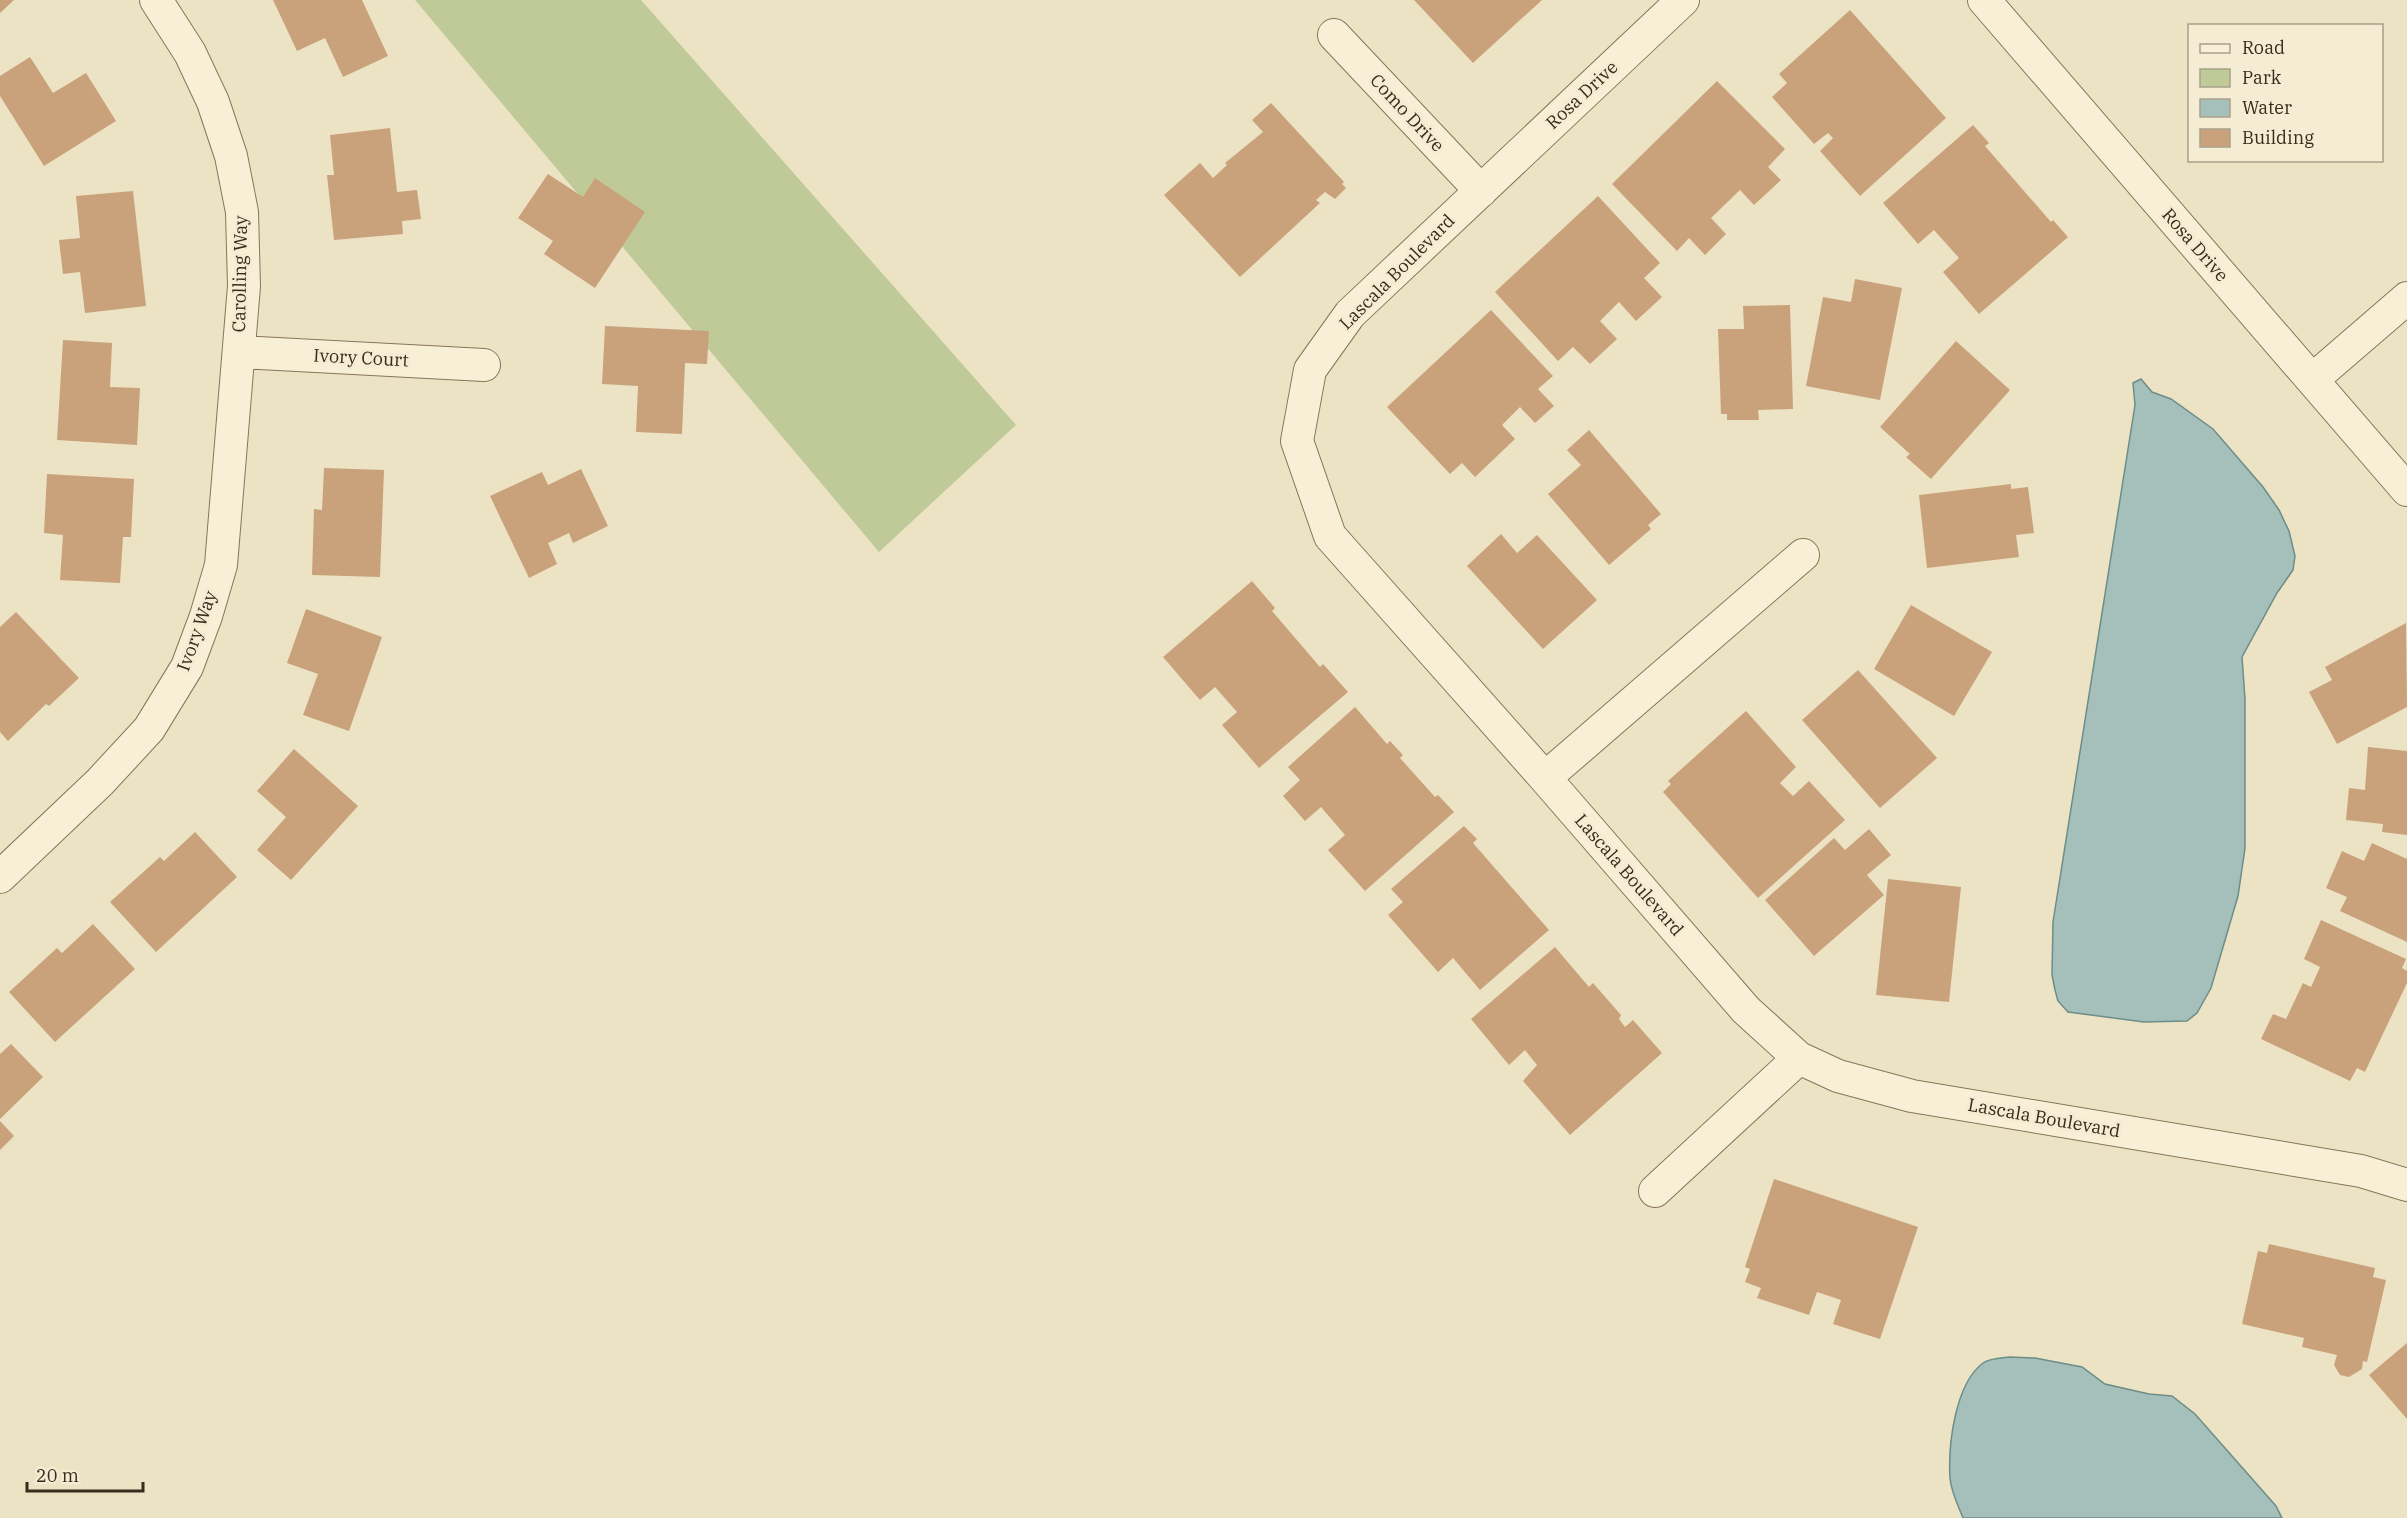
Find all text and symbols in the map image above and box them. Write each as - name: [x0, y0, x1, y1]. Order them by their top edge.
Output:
- legend: [2188, 24, 2383, 162]
- text: Road: [2242, 36, 2285, 59]
- street label: Rosa Drive: [1541, 55, 1622, 134]
- text: Park: [2242, 66, 2282, 89]
- street label: Como Drive: [1365, 69, 1449, 157]
- text: Water: [2242, 96, 2292, 119]
- text: Building: [2242, 126, 2314, 149]
- street label: Rosa Drive: [2157, 203, 2234, 286]
- street label: Lascala Boulevard: [1334, 209, 1459, 334]
- street label: Carolling Way: [227, 215, 252, 333]
- street label: Ivory Court: [313, 344, 409, 371]
- street label: Ivory Way: [171, 587, 222, 674]
- street label: Lascala Boulevard: [1570, 809, 1689, 940]
- street label: Lascala Boulevard: [1966, 1093, 2122, 1142]
- scale bar: [27, 1455, 142, 1493]
- text: 20 m: [36, 1464, 79, 1487]

